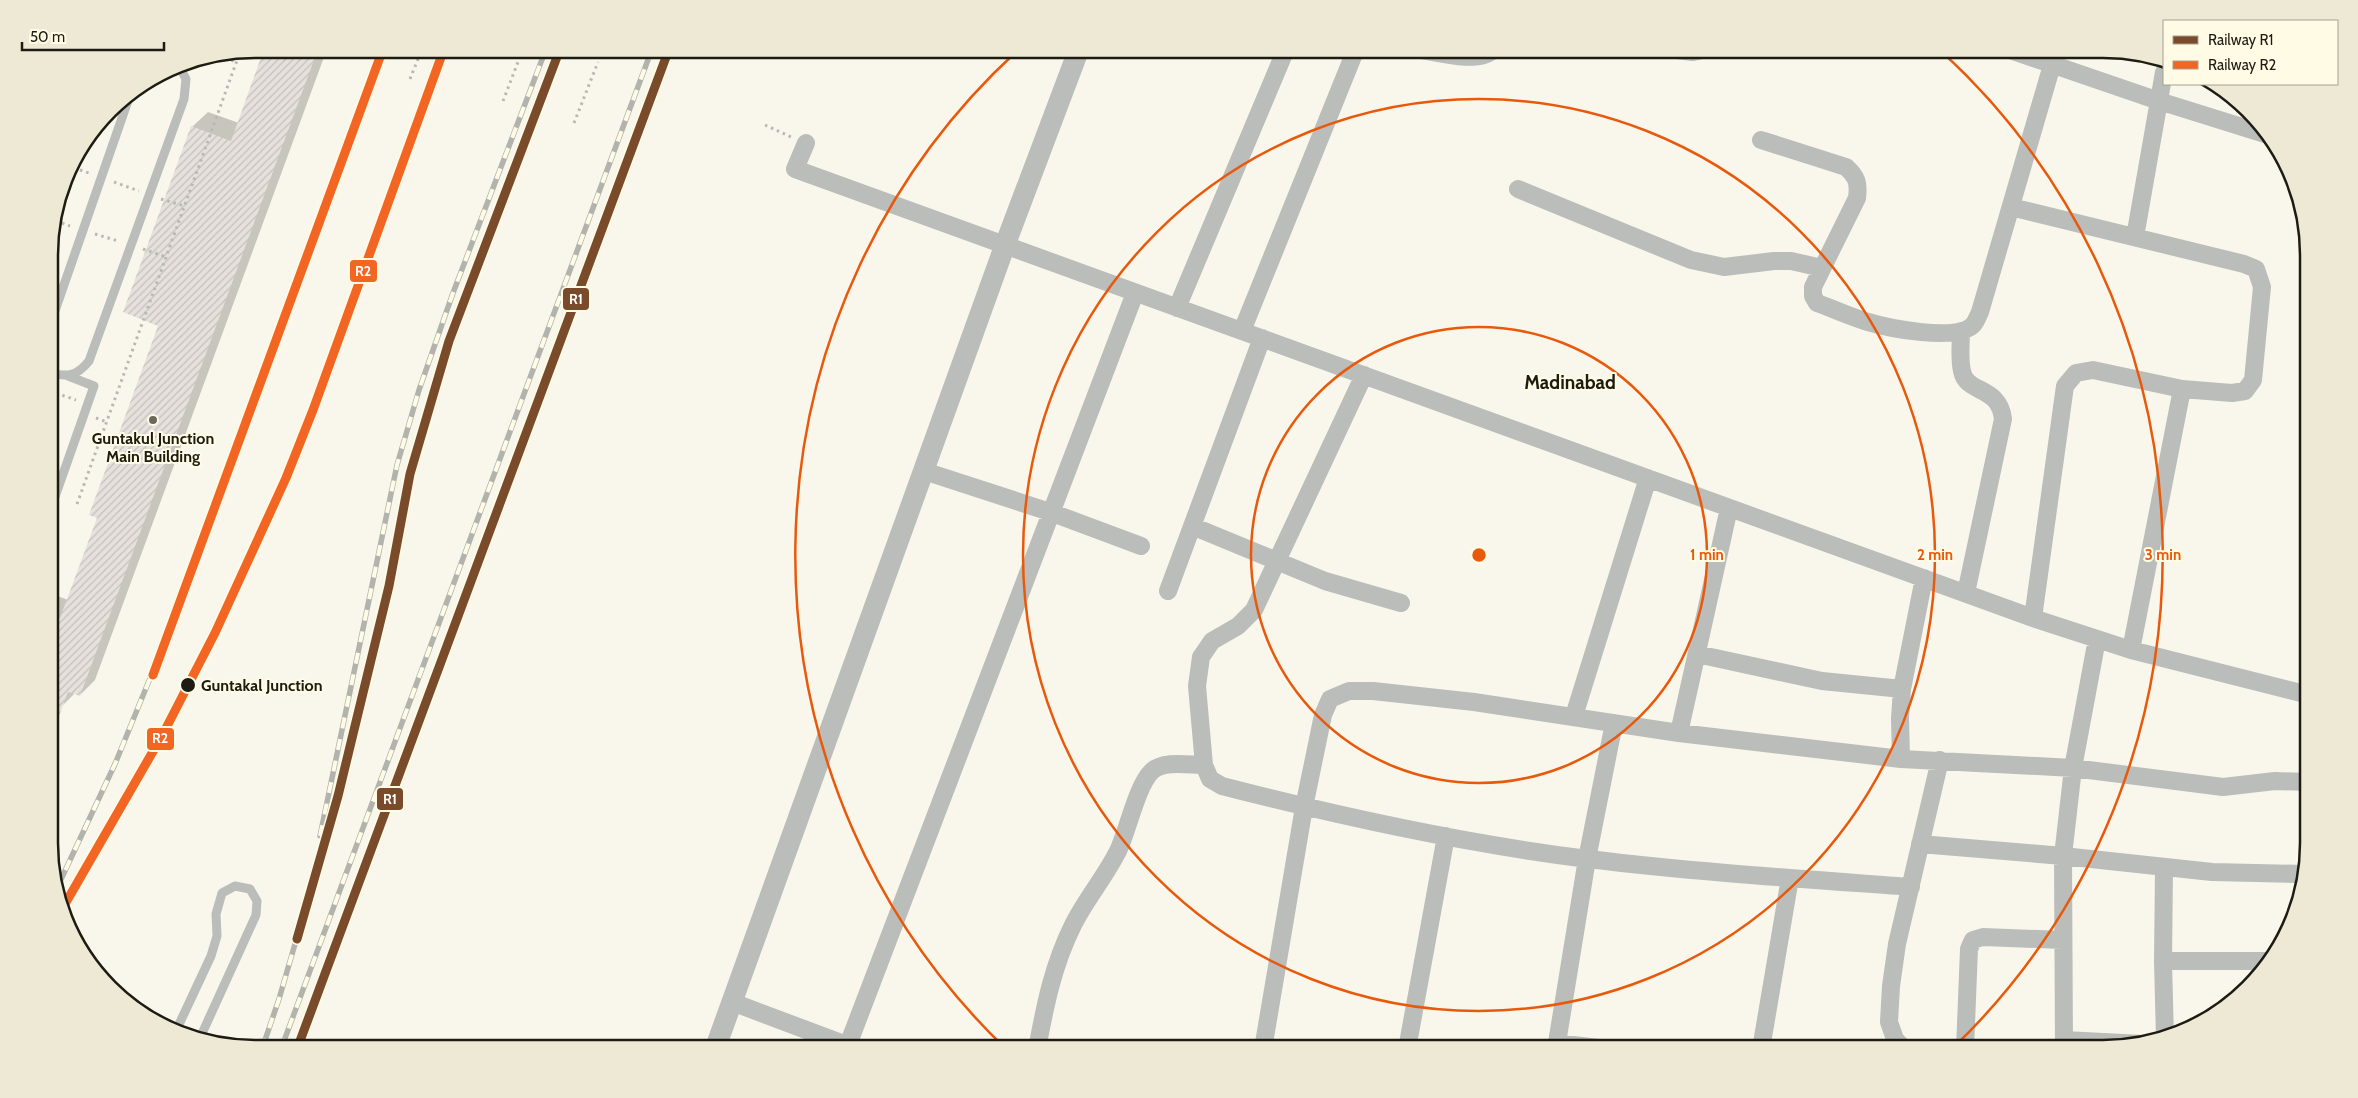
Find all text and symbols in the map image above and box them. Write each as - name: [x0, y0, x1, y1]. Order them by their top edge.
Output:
- scale bar: [22, 20, 165, 52]
- legend: [2163, 20, 2338, 85]
- text: 50 m: [30, 28, 65, 46]
- text: Railway R1: [2208, 31, 2273, 49]
- text: Railway R2: [2208, 56, 2277, 74]
- line badge: R2: [349, 259, 378, 283]
- text: R2: [355, 262, 371, 280]
- line badge: R1: [562, 287, 590, 311]
- text: R1: [569, 290, 583, 308]
- district label: Madinabad: [1524, 371, 1616, 394]
- marker: Guntakul Junction Main Building: [147, 414, 159, 426]
- place label: Guntakul Junction Main Building: [92, 429, 214, 466]
- centre of rings: [1470, 546, 1488, 564]
- text: 1 min: [1690, 546, 1724, 564]
- text: 2 min: [1917, 546, 1953, 564]
- text: 3 min: [2145, 546, 2181, 564]
- marker: Guntakal Junction: [179, 676, 197, 694]
- place label: Guntakal Junction: [201, 676, 323, 695]
- line badge: R2: [146, 727, 175, 751]
- text: R2: [152, 729, 168, 747]
- line badge: R1: [376, 787, 404, 811]
- text: R1: [383, 790, 397, 808]

